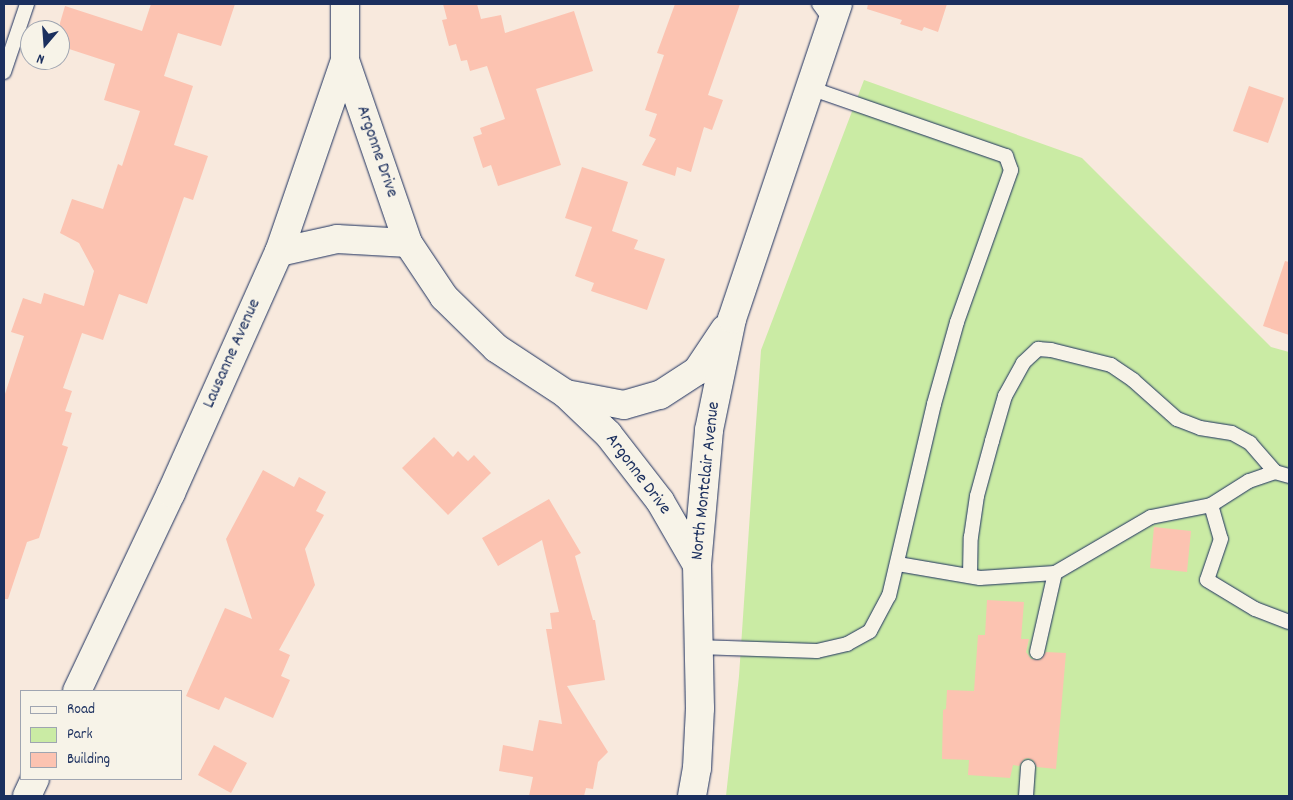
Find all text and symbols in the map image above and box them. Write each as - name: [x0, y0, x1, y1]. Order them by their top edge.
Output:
- north arrow: [20, 20, 70, 70]
- text: N: [34, 48, 47, 69]
- street label: Argonne Drive: [350, 103, 402, 201]
- street label: Lausanne Avenue: [199, 296, 267, 412]
- street label: North Montclair Avenue: [688, 401, 726, 561]
- street label: Argonne Drive: [600, 430, 674, 520]
- legend: [20, 690, 182, 780]
- text: Road: [67, 699, 95, 721]
- text: Park: [67, 724, 93, 746]
- text: Building: [67, 749, 110, 771]

